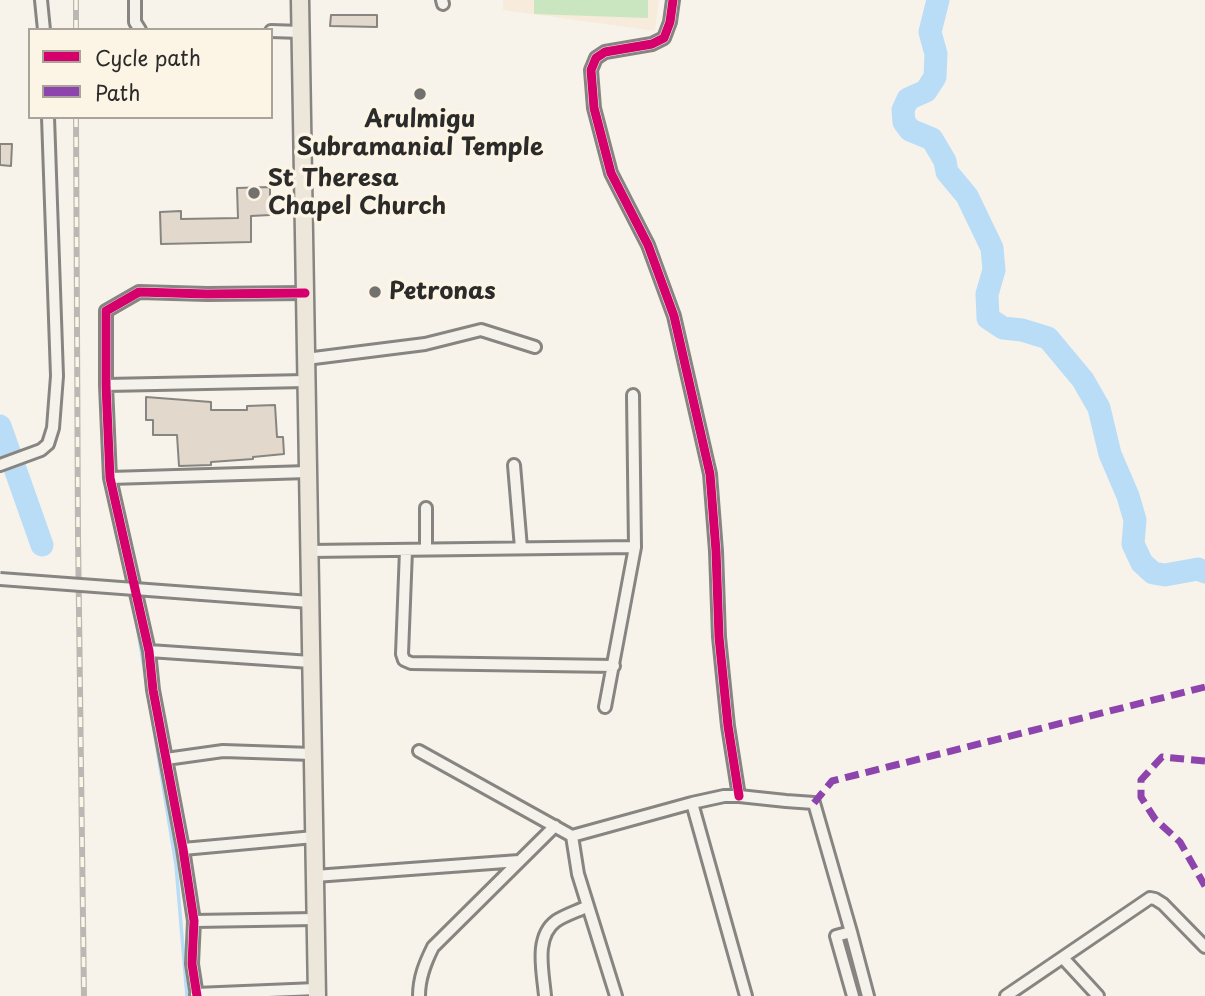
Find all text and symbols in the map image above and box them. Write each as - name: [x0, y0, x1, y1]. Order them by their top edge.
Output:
- legend: [28, 28, 273, 119]
- text: Cycle path: [95, 41, 201, 73]
- text: Path: [95, 76, 140, 108]
- marker: Arulmigu Subramanial Temple: [412, 86, 428, 102]
- place label: Arulmigu Subramanial Temple: [297, 106, 543, 162]
- place label: St Theresa Chapel Church: [268, 165, 446, 221]
- marker: St Theresa Chapel Church: [246, 185, 262, 201]
- place label: Petronas: [389, 278, 496, 306]
- marker: Petronas: [367, 284, 383, 300]

